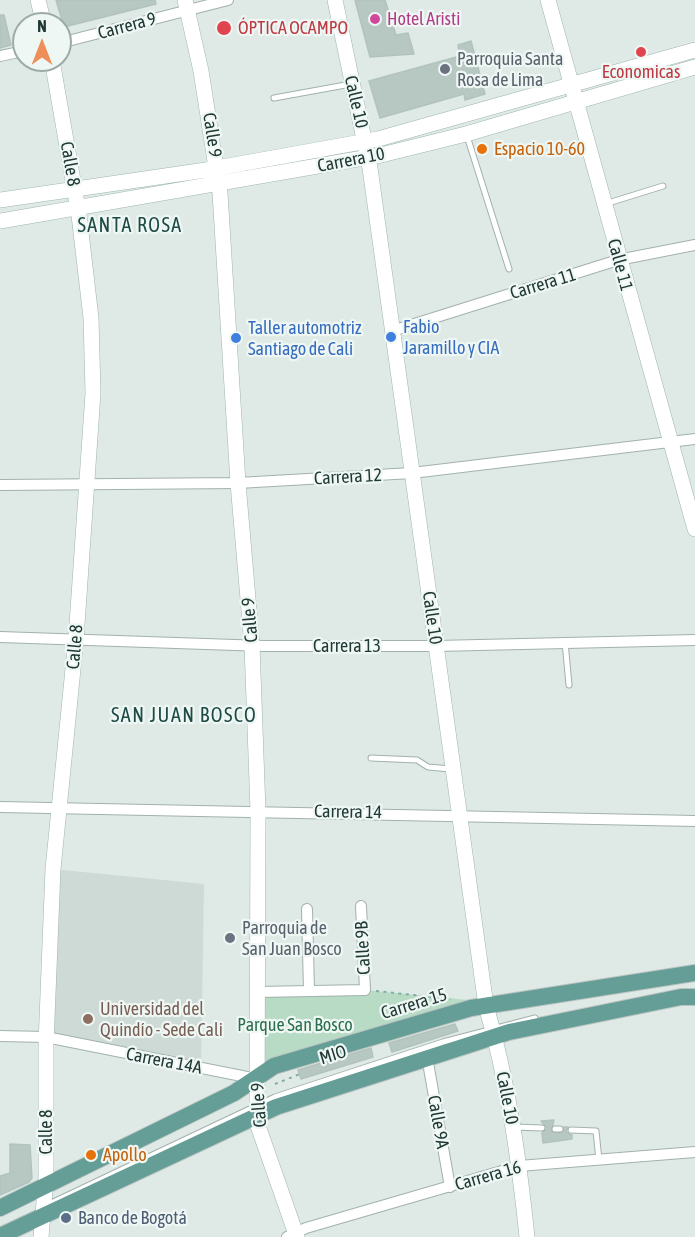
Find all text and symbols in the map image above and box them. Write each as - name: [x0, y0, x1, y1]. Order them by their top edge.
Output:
- street label: Carrera 9: [95, 8, 159, 44]
- place label: Hotel Aristi: [387, 8, 460, 30]
- north arrow: [12, 12, 72, 72]
- marker: Hotel Aristi: [368, 12, 382, 26]
- text: N: [37, 17, 47, 35]
- place label: ÓPTICA OCAMPO: [238, 17, 348, 39]
- marker: ÓPTICA OCAMPO: [215, 19, 233, 37]
- marker: Economicas: [634, 45, 648, 59]
- place label: Parroquia Santa Rosa de Lima: [457, 48, 563, 90]
- place label: Economicas: [602, 61, 680, 83]
- marker: Parroquia Santa Rosa de Lima: [438, 62, 452, 76]
- street label: Calle 10: [339, 74, 373, 130]
- street label: Calle 9: [198, 111, 226, 159]
- place label: Espacio 10-60: [494, 138, 585, 160]
- street label: Calle 8: [55, 140, 85, 188]
- marker: Espacio 10-60: [475, 142, 489, 156]
- street label: Carrera 10: [316, 143, 386, 177]
- district label: SANTA ROSA: [77, 214, 183, 238]
- street label: Calle 11: [603, 236, 637, 294]
- street label: Carrera 11: [507, 264, 579, 304]
- place label: Fabio Jaramillo y CIA: [403, 316, 499, 358]
- place label: Taller automotriz Santiago de Cali: [248, 317, 361, 360]
- marker: Fabio Jaramillo y CIA: [384, 330, 398, 344]
- marker: Taller automotriz Santiago de Cali: [229, 331, 243, 345]
- street label: Carrera 12: [313, 464, 383, 490]
- street label: Calle 10: [418, 590, 446, 646]
- street label: Calle 9: [237, 597, 263, 643]
- street label: Calle 8: [62, 624, 88, 670]
- street label: Carrera 13: [313, 635, 381, 657]
- district label: SAN JUAN BOSCO: [111, 704, 257, 728]
- street label: Carrera 14: [314, 801, 382, 823]
- place label: Parroquia de San Juan Bosco: [242, 917, 342, 960]
- street label: Calle 9B: [351, 921, 375, 975]
- marker: Parroquia de San Juan Bosco: [223, 931, 237, 945]
- street label: Carrera 15: [378, 984, 450, 1024]
- place label: Universidad del Quindío - Sede Cali: [100, 998, 223, 1040]
- marker: Universidad del Quindío - Sede Cali: [81, 1012, 95, 1026]
- park label: Parque San Bosco: [237, 1014, 353, 1036]
- street label: MIO: [317, 1041, 349, 1069]
- street label: Carrera 14A: [124, 1043, 204, 1079]
- street label: Calle 10: [491, 1070, 523, 1126]
- street label: Calle 9: [247, 1082, 271, 1128]
- street label: Calle 9A: [423, 1094, 453, 1150]
- street label: Calle 8: [35, 1110, 57, 1154]
- place label: Apollo: [103, 1144, 147, 1166]
- marker: Apollo: [84, 1148, 98, 1162]
- street label: Carrera 16: [452, 1156, 524, 1196]
- place label: Banco de Bogotá: [78, 1207, 187, 1229]
- marker: Banco de Bogotá: [59, 1211, 73, 1225]

